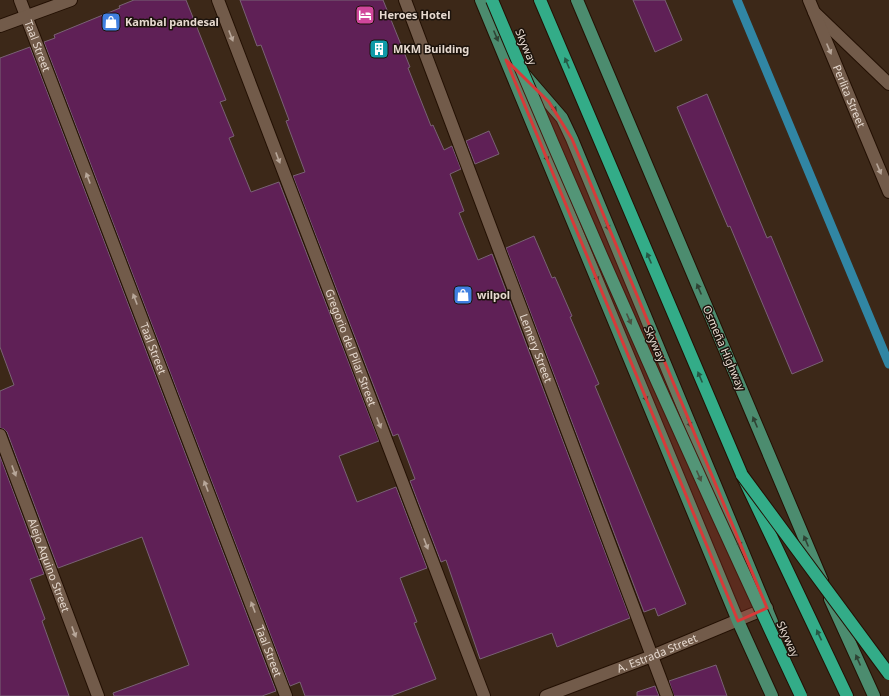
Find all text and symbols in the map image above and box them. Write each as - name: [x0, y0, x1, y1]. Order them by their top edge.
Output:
- hotel icon: Heroes Hotel: [354, 4, 376, 26]
- place label: Heroes Hotel: [379, 7, 450, 22]
- shop icon: Kambal pandesal: [100, 11, 122, 33]
- place label: Kambal pandesal: [125, 14, 219, 29]
- street label: Taal Street: [21, 18, 55, 74]
- street label: Skyway: [512, 26, 541, 68]
- one-way arrow: [493, 30, 500, 42]
- one-way arrow: [229, 31, 235, 43]
- building icon: MKM Building: [368, 38, 390, 60]
- place label: MKM Building: [393, 41, 469, 56]
- one-way arrow: [827, 43, 833, 55]
- one-way arrow: [563, 57, 569, 69]
- street label: Perlita Street: [830, 62, 869, 130]
- one-way arrow: [549, 102, 557, 113]
- one-way arrow: [543, 151, 549, 162]
- one-way arrow: [275, 152, 281, 164]
- one-way arrow: [877, 163, 883, 175]
- one-way arrow: [85, 171, 91, 183]
- one-way arrow: [605, 219, 611, 231]
- one-way arrow: [646, 252, 652, 263]
- one-way arrow: [593, 271, 599, 283]
- one-way arrow: [696, 283, 702, 294]
- shop icon: wilpol: [452, 284, 474, 306]
- street label: Gregorio del Pilar Street: [322, 287, 380, 408]
- place label: wilpol: [477, 287, 510, 302]
- one-way arrow: [131, 293, 137, 305]
- street label: Osmeña Highway: [700, 303, 749, 393]
- street label: Lemery Street: [517, 311, 556, 384]
- one-way arrow: [626, 313, 632, 325]
- street label: Taal Street: [137, 320, 170, 376]
- street label: Skyway: [641, 323, 670, 365]
- one-way arrow: [697, 371, 703, 383]
- one-way arrow: [643, 391, 649, 403]
- one-way arrow: [752, 416, 758, 427]
- one-way arrow: [687, 417, 693, 429]
- one-way arrow: [377, 418, 383, 430]
- one-way arrow: [11, 466, 17, 478]
- one-way arrow: [696, 471, 702, 482]
- one-way arrow: [203, 479, 209, 491]
- street label: Alejo Aquino Street: [25, 516, 74, 614]
- one-way arrow: [802, 535, 808, 547]
- one-way arrow: [737, 537, 743, 549]
- one-way arrow: [423, 539, 429, 551]
- one-way arrow: [249, 601, 255, 613]
- street label: Skyway: [774, 618, 803, 660]
- street label: Taal Street: [253, 623, 286, 679]
- one-way arrow: [72, 627, 78, 639]
- street label: A. Estrada Street: [615, 630, 699, 676]
- one-way arrow: [816, 630, 822, 641]
- one-way arrow: [855, 655, 861, 666]

